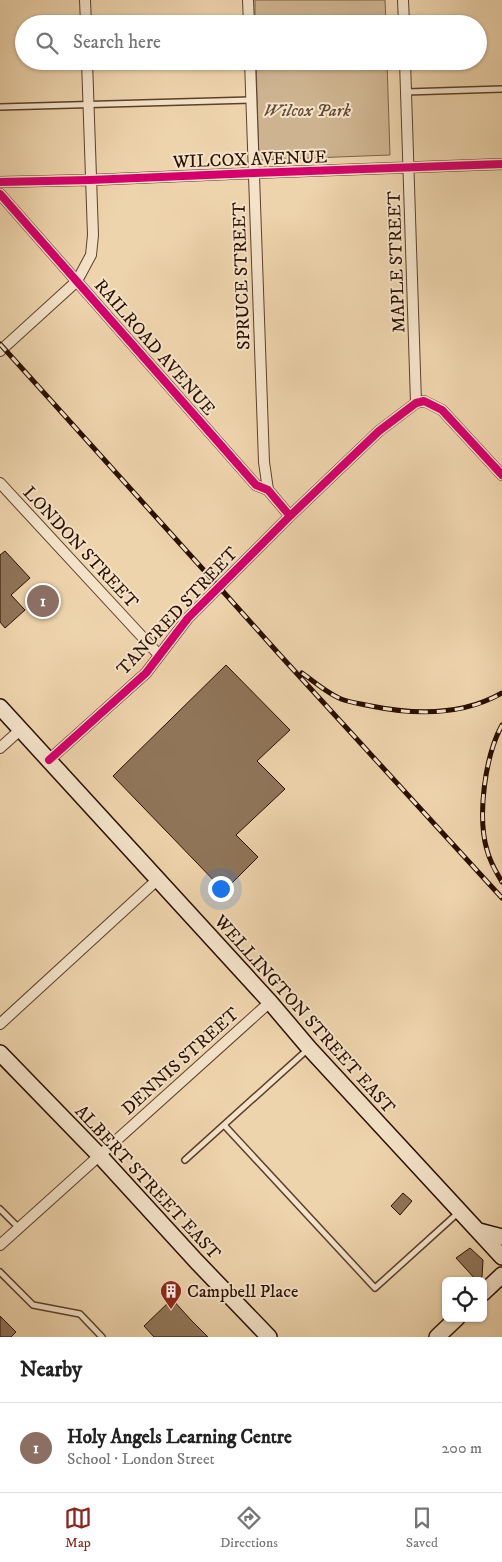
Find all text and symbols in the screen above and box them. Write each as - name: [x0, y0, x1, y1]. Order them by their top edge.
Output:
- search box: [15, 15, 487, 70]
- icon: search: [33, 29, 61, 57]
- text: Search here: [73, 31, 161, 54]
- park label: Wilcox Park: [263, 100, 351, 122]
- street label: WILCOX AVENUE: [171, 146, 328, 174]
- street label: MAPLE STREET: [384, 190, 410, 333]
- street label: SPRUCE STREET: [228, 201, 256, 350]
- street label: RAILROAD AVENUE: [89, 275, 220, 421]
- street label: LONDON STREET: [18, 482, 143, 614]
- street label: TANCRED STREET: [113, 543, 243, 680]
- pin: 1: [27, 582, 59, 620]
- your location: [208, 876, 234, 902]
- street label: WELLINGTON STREET EAST: [208, 910, 400, 1119]
- street label: DENNIS STREET: [117, 1003, 244, 1120]
- street label: ALBERT STREET EAST: [70, 1101, 225, 1265]
- map controls: [442, 1277, 487, 1322]
- button: locate: [442, 1277, 487, 1322]
- building icon: Campbell Place: [159, 1279, 183, 1310]
- place label: Campbell Place: [187, 1281, 298, 1303]
- text: Nearby: [20, 1357, 82, 1383]
- text: Holy Angels Learning Centre: [67, 1426, 292, 1449]
- text: 1: [33, 1438, 39, 1458]
- text: 200 m: [441, 1438, 482, 1458]
- text: School · London Street: [67, 1449, 215, 1469]
- tab: Map: [64, 1504, 92, 1552]
- tab: Directions: [220, 1504, 278, 1552]
- tab: Saved: [406, 1504, 438, 1552]

